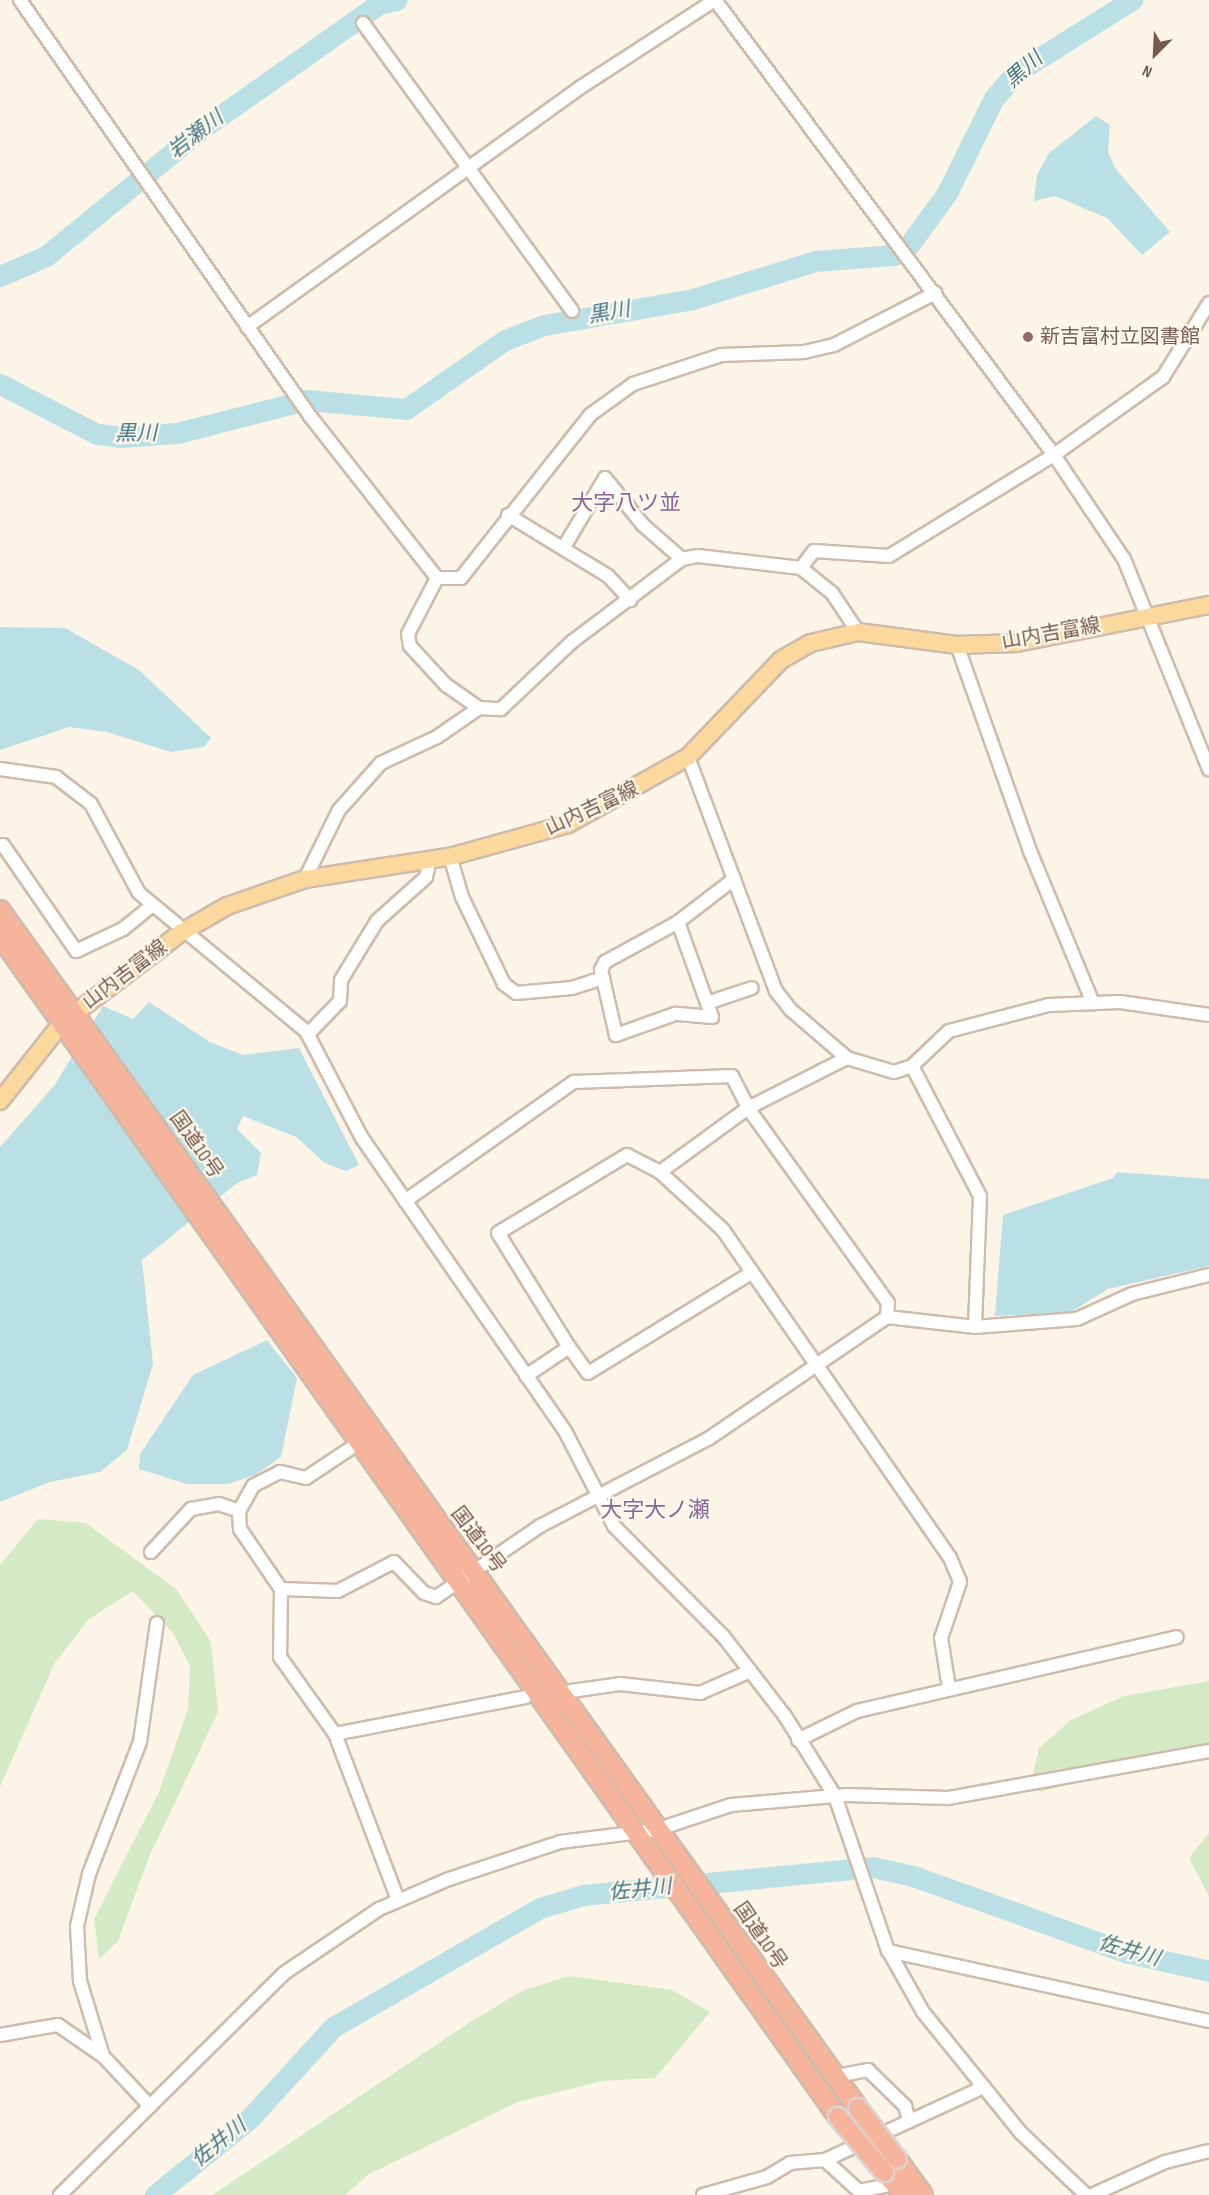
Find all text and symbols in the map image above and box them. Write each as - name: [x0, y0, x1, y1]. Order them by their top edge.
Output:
- north arrow: [1125, 24, 1185, 84]
- water label: 黒川: [1000, 47, 1048, 93]
- text: N: [1140, 60, 1155, 81]
- water label: 岩瀬川: [163, 106, 229, 164]
- water label: 黒川: [586, 297, 632, 329]
- place label: 新吉富村立図書館: [1040, 325, 1200, 349]
- marker: 新吉富村立図書館: [1021, 330, 1035, 344]
- water label: 黒川: [115, 421, 157, 447]
- district label: 大字八ツ並: [571, 491, 681, 517]
- street label: 山内吉富線: [1000, 613, 1102, 655]
- street label: 山内吉富線: [542, 777, 642, 841]
- street label: 山内吉富線: [78, 935, 172, 1015]
- street label: 国道10号: [164, 1107, 228, 1183]
- district label: 大字大ノ瀬: [600, 1498, 710, 1524]
- street label: 国道10号: [446, 1502, 510, 1578]
- water label: 佐井川: [607, 1874, 673, 1906]
- street label: 国道10号: [728, 1898, 792, 1974]
- water label: 佐井川: [1095, 1930, 1163, 1972]
- water label: 佐井川: [187, 2113, 251, 2173]

